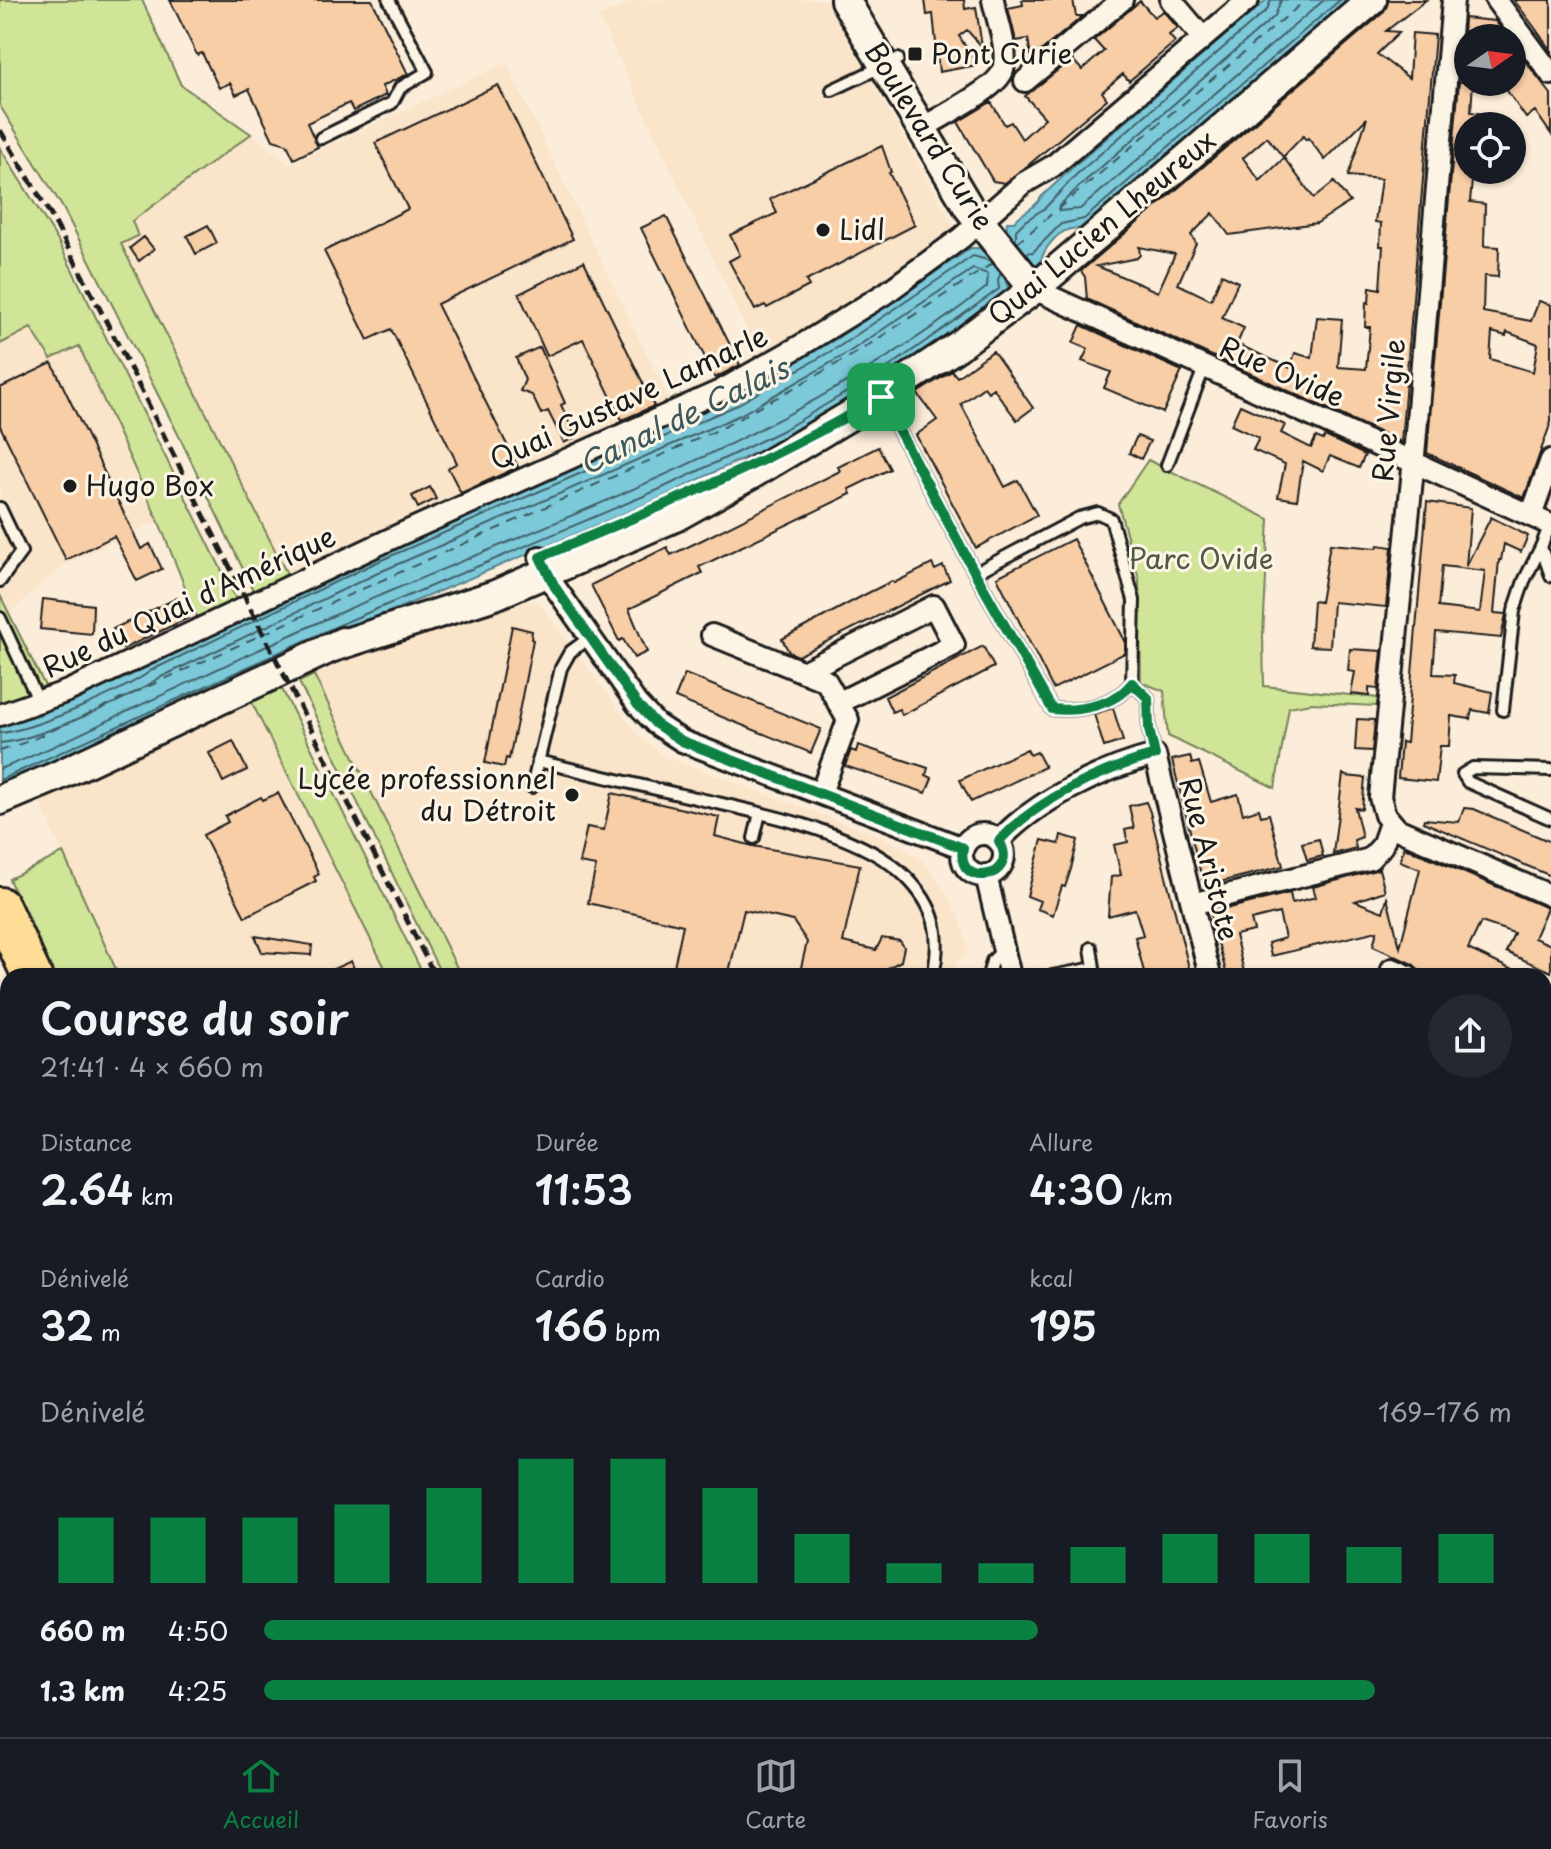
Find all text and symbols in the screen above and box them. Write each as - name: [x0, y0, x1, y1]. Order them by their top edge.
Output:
- north arrow: [1454, 24, 1526, 96]
- map controls: [1454, 24, 1526, 184]
- place label: Pont Curie: [931, 31, 1072, 74]
- street label: Boulevard Curie: [855, 32, 1006, 238]
- marker: Pont Curie: [906, 45, 924, 63]
- button: locate: [1454, 112, 1526, 184]
- street label: Quai Lucien Lheureux: [978, 118, 1224, 335]
- place label: Lidl: [839, 207, 885, 250]
- marker: Lidl: [814, 221, 832, 239]
- street label: Quai Gustave Lamarle: [482, 313, 775, 480]
- street label: Rue Ovide: [1213, 324, 1352, 417]
- street label: Rue Virgile: [1360, 336, 1415, 483]
- water label: Canal de Calais: [570, 343, 798, 485]
- pin: [847, 363, 915, 431]
- icon: arrive: [859, 375, 903, 419]
- place label: Hugo Box: [86, 463, 214, 506]
- marker: Hugo Box: [61, 477, 79, 495]
- street label: Rue du Quai d'Amérique: [35, 514, 342, 688]
- park label: Parc Ovide: [1128, 536, 1274, 579]
- place label: Lycée professionnel du Détroit: [297, 756, 556, 831]
- street label: Rue Aristote: [1169, 772, 1252, 945]
- marker: Lycée professionnel du Détroit: [563, 786, 581, 804]
- text: Course du soir: [40, 984, 349, 1050]
- button: share: [1428, 994, 1512, 1078]
- text: 21:41 · 4 × 660 m: [40, 1047, 264, 1086]
- text: Distance: [40, 1125, 132, 1158]
- text: Durée: [535, 1125, 599, 1158]
- text: Allure: [1029, 1125, 1093, 1158]
- text: 2.64: [40, 1158, 134, 1219]
- text: 11:53: [535, 1158, 633, 1219]
- text: 4:30: [1029, 1158, 1124, 1219]
- text: km: [134, 1179, 174, 1212]
- text: /km: [1124, 1179, 1173, 1212]
- text: Dénivelé: [40, 1261, 129, 1294]
- text: Cardio: [535, 1261, 605, 1294]
- text: kcal: [1029, 1261, 1073, 1294]
- text: 32: [40, 1294, 94, 1355]
- text: 166: [535, 1294, 608, 1355]
- text: 195: [1029, 1294, 1097, 1355]
- text: m: [94, 1315, 121, 1348]
- text: bpm: [608, 1315, 661, 1348]
- text: Dénivelé: [40, 1392, 145, 1431]
- text: 169–176 m: [1378, 1392, 1512, 1431]
- text: 660 m: [40, 1611, 125, 1650]
- text: 4:50: [168, 1611, 228, 1650]
- text: 1.3 km: [40, 1671, 125, 1710]
- text: 4:25: [168, 1671, 227, 1710]
- tab: Accueil: [223, 1754, 299, 1835]
- tab: Carte: [745, 1754, 806, 1835]
- tab: Favoris: [1252, 1754, 1328, 1835]

